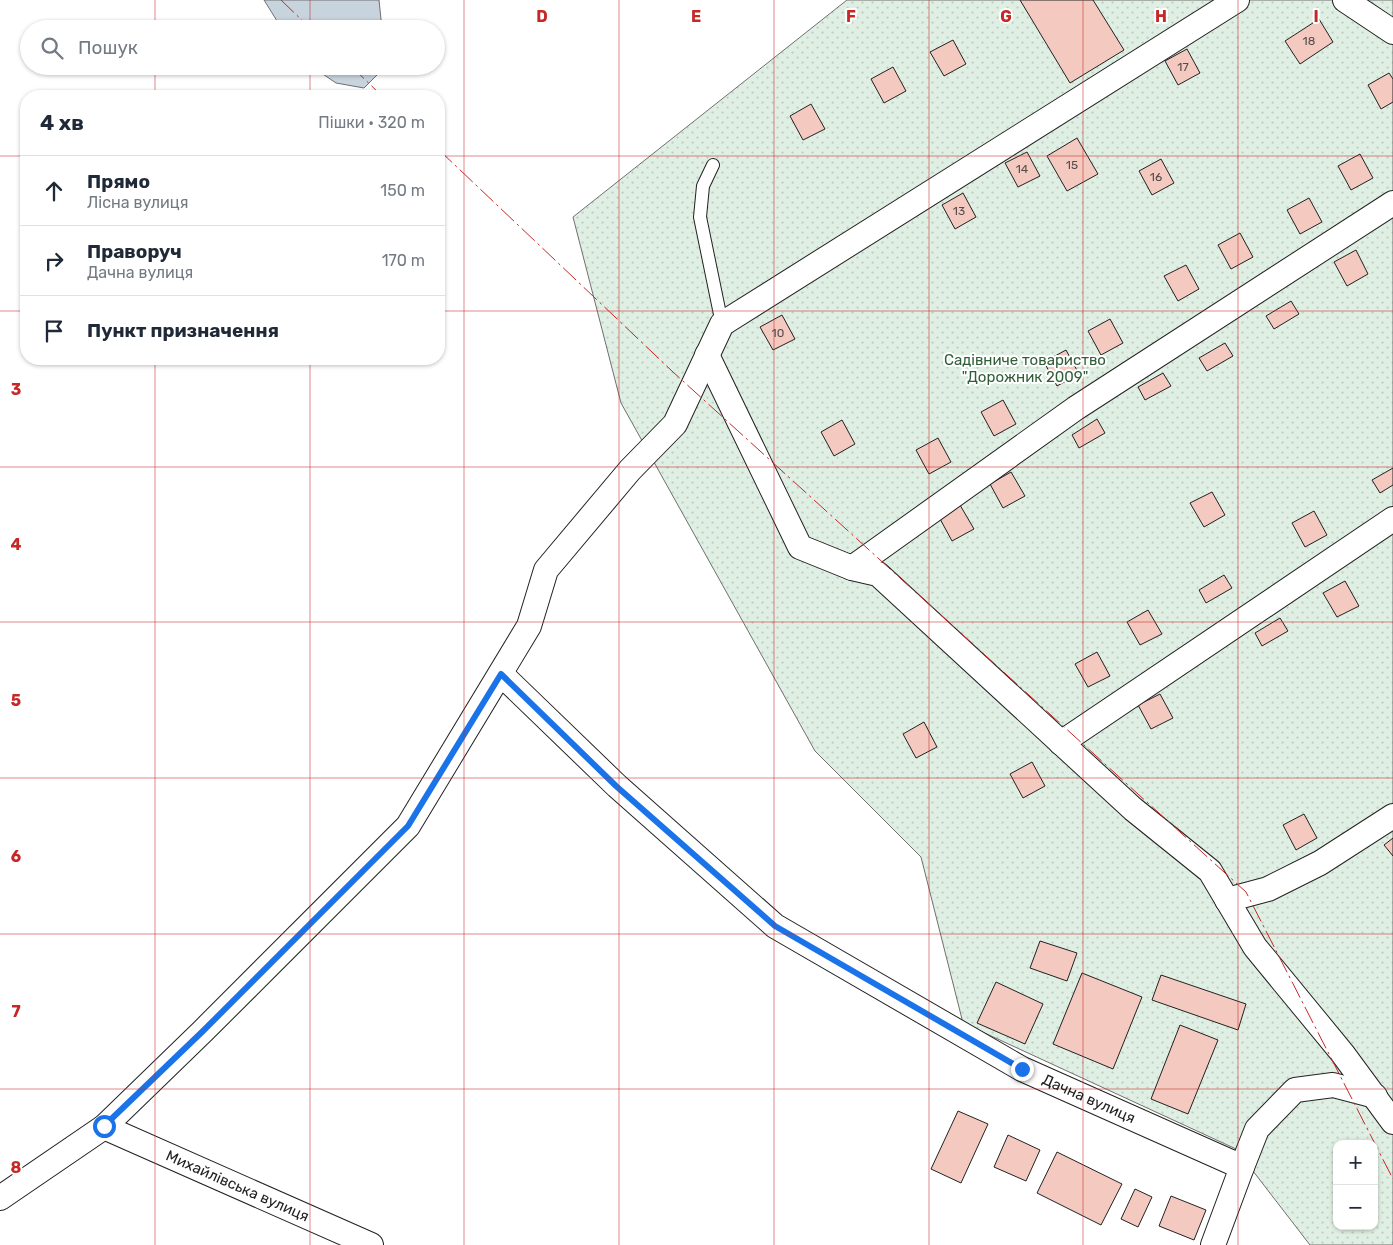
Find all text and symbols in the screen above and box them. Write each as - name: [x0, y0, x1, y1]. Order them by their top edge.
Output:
- text: D: [536, 7, 548, 26]
- text: E: [691, 7, 701, 26]
- text: F: [846, 7, 856, 26]
- text: G: [1000, 7, 1012, 26]
- text: H: [1155, 7, 1167, 26]
- text: I: [1313, 7, 1319, 26]
- search box: [20, 20, 445, 75]
- icon: search: [38, 34, 66, 62]
- house number: 18: [1303, 34, 1315, 48]
- text: Пошук: [78, 36, 138, 59]
- house number: 17: [1177, 60, 1189, 74]
- text: 4 хв: [40, 110, 84, 135]
- text: Пішки · 320 m: [318, 113, 425, 132]
- house number: 15: [1066, 158, 1078, 172]
- house number: 14: [1016, 162, 1029, 176]
- text: Прямо: [87, 170, 150, 193]
- house number: 16: [1150, 170, 1162, 184]
- icon: ahead: [40, 177, 68, 205]
- text: 150 m: [380, 181, 425, 200]
- text: Лісна вулиця: [87, 193, 188, 212]
- house number: 13: [953, 204, 965, 218]
- text: Праворуч: [87, 240, 182, 263]
- icon: right: [40, 247, 68, 275]
- text: 170 m: [382, 251, 425, 270]
- text: Дачна вулиця: [87, 263, 193, 282]
- icon: arrive: [40, 317, 68, 345]
- text: Пункт призначення: [87, 319, 279, 342]
- house number: 10: [772, 326, 784, 340]
- park label: Садівниче товариство "Дорожник 2009": [944, 351, 1106, 386]
- text: 3: [11, 380, 21, 399]
- text: 4: [11, 535, 22, 554]
- text: 5: [11, 691, 21, 710]
- text: 6: [11, 847, 21, 866]
- text: 7: [11, 1002, 21, 1021]
- route end: [1011, 1058, 1034, 1081]
- street label: Дачна вулиця: [1040, 1070, 1138, 1127]
- route start: [93, 1115, 116, 1138]
- map controls: [1333, 1140, 1378, 1230]
- button: +: [1333, 1140, 1378, 1185]
- street label: Михайлівська вулиця: [163, 1147, 312, 1226]
- text: 8: [11, 1158, 22, 1177]
- button: −: [1333, 1185, 1378, 1230]

